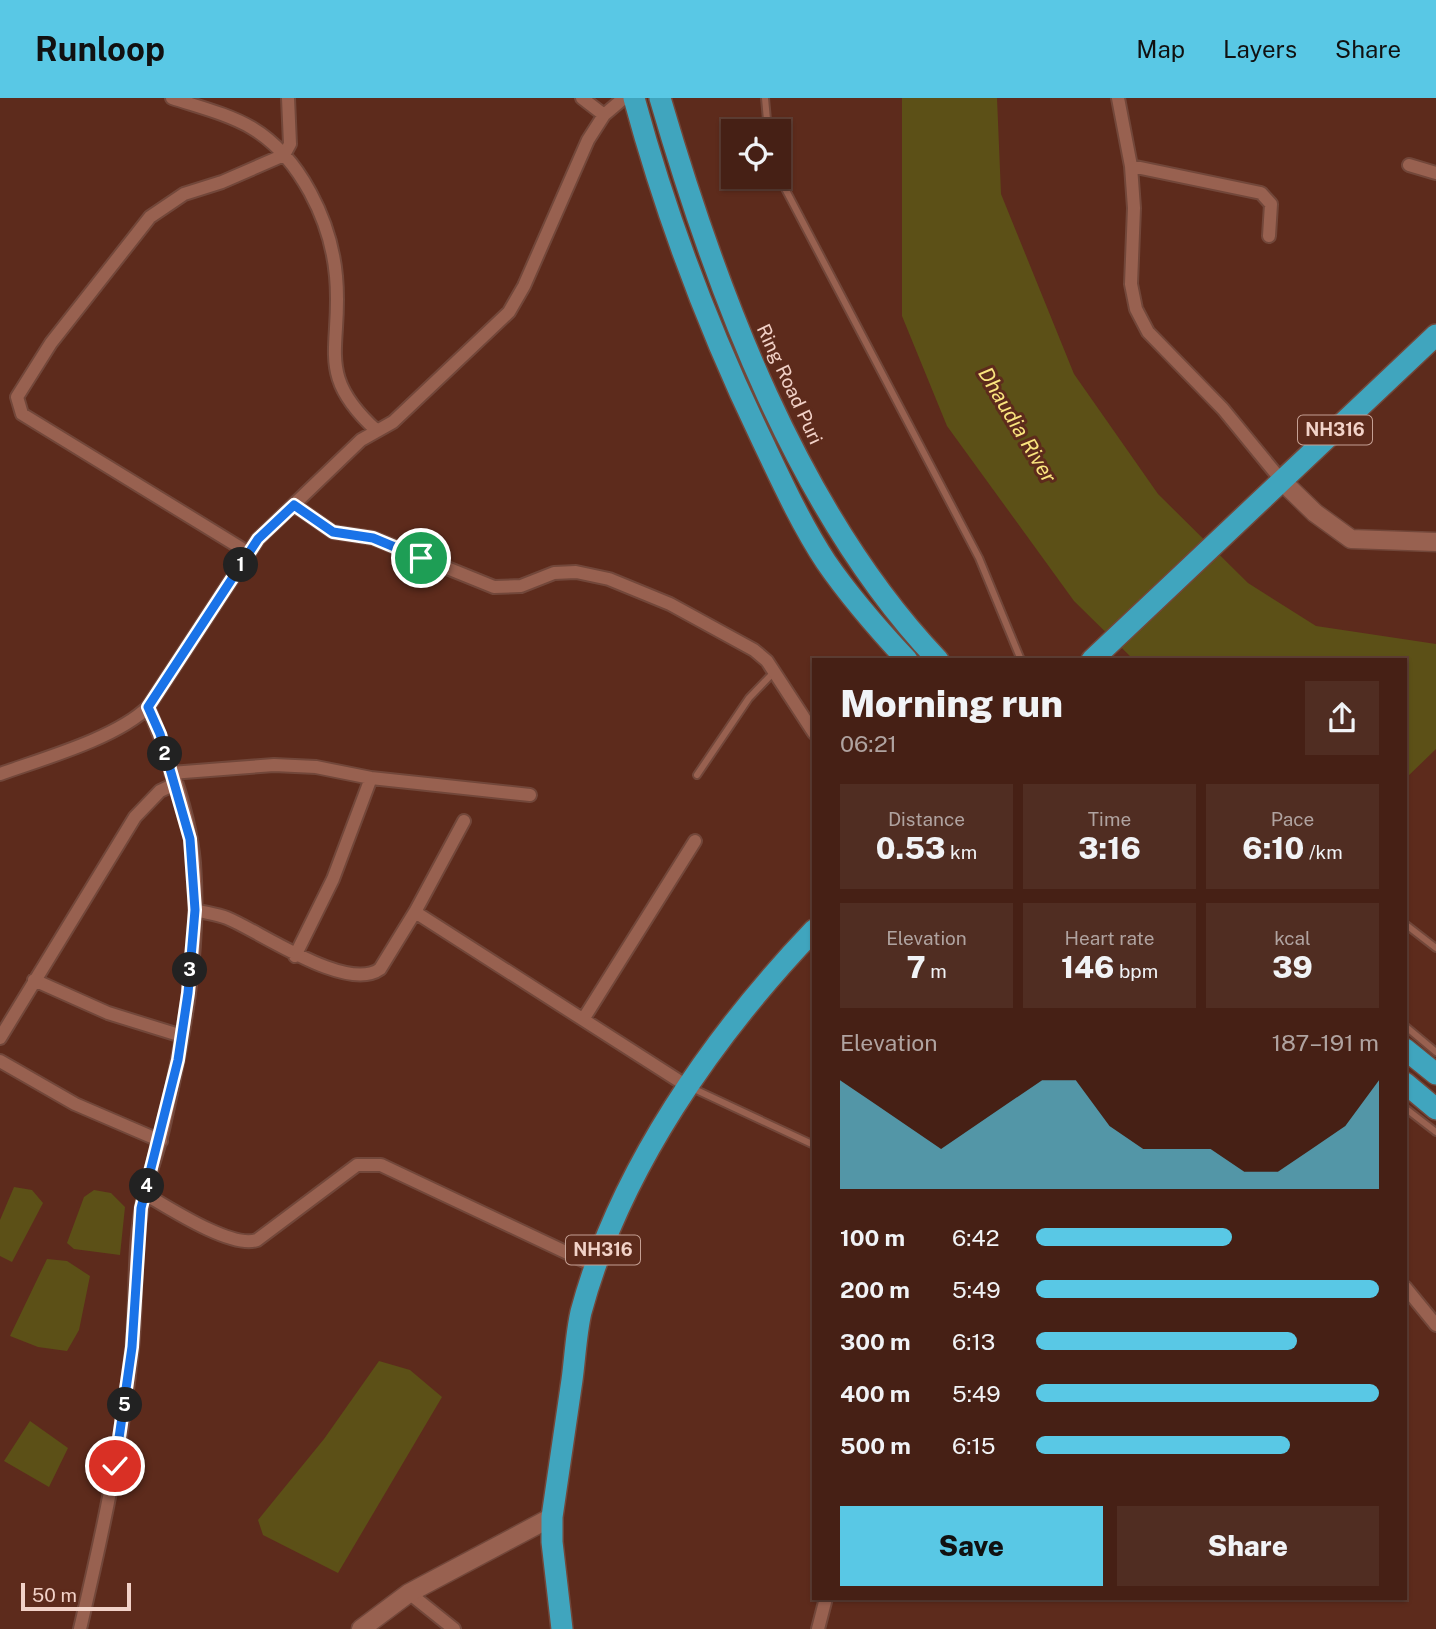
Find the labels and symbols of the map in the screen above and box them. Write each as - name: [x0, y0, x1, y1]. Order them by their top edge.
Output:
- street label: Ring Road Puri: [753, 320, 827, 448]
- water label: Dhaudia River: [973, 362, 1062, 488]
- road number: NH316: [1298, 416, 1372, 444]
- pin: [391, 528, 451, 588]
- pin: 1: [224, 547, 258, 582]
- pin: 2: [148, 736, 182, 772]
- pin: 3: [172, 952, 208, 988]
- pin: 4: [130, 1168, 164, 1204]
- road number: NH316: [566, 1236, 640, 1265]
- pin: 5: [108, 1388, 142, 1422]
- pin: [85, 1436, 145, 1496]
- scale bar: [21, 1580, 131, 1612]

